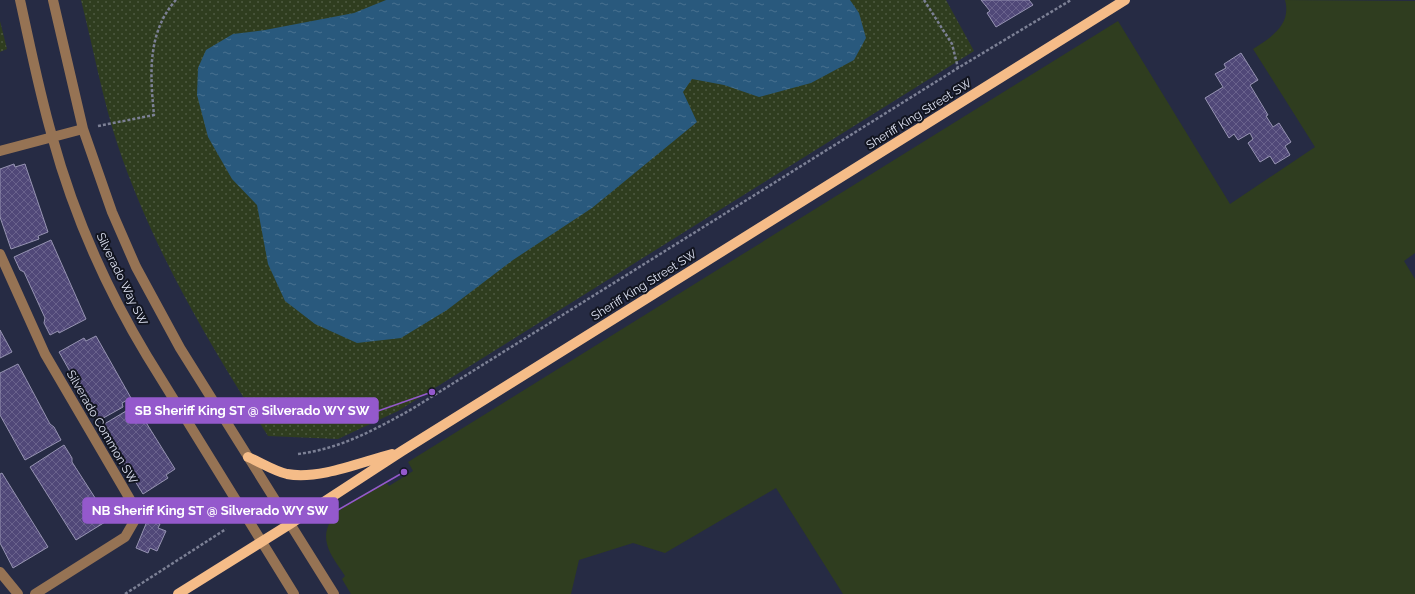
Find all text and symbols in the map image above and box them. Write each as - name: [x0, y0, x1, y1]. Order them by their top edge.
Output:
- street label: Sheriff King Street SW: [864, 76, 975, 152]
- street label: Silverado Way SW: [94, 230, 151, 328]
- street label: Sheriff King Street SW: [589, 247, 700, 323]
- street label: Silverado Common SW: [64, 368, 140, 487]
- callout: SB Sheriff King ST @ Silverado WY SW: [126, 398, 378, 423]
- text: SB Sheriff King ST @ Silverado WY SW: [135, 403, 370, 418]
- callout: NB Sheriff King ST @ Silverado WY SW: [83, 498, 338, 523]
- text: NB Sheriff King ST @ Silverado WY SW: [92, 503, 329, 518]

